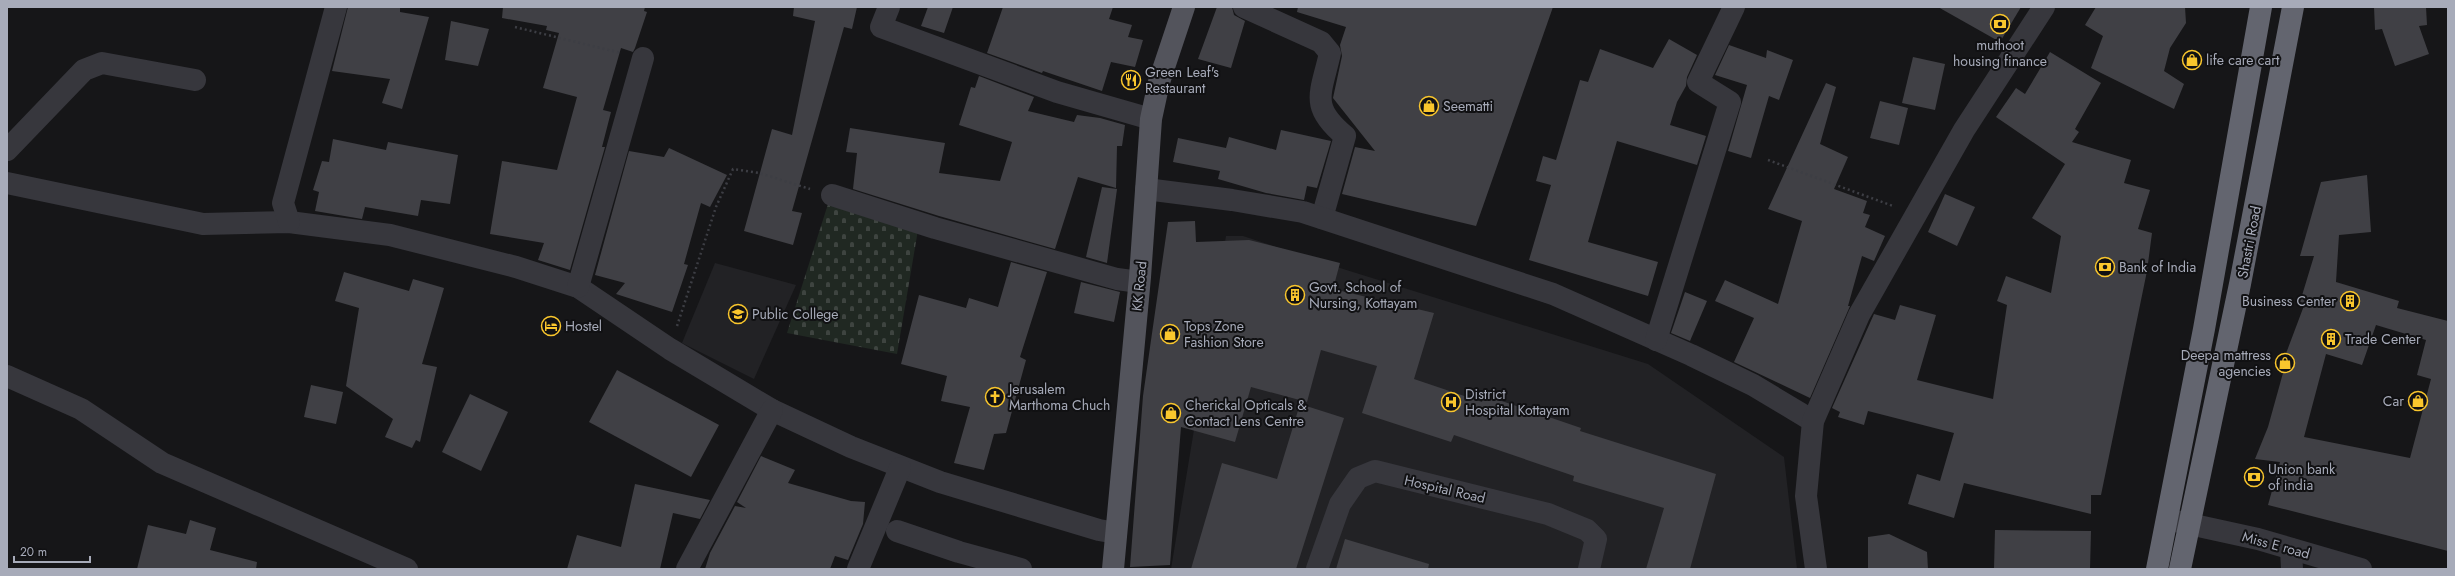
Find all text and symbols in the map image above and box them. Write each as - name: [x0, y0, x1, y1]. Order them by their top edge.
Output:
- bank icon: muthoot housing finance: [1989, 13, 2011, 35]
- place label: muthoot housing finance: [1953, 35, 2047, 71]
- shop icon: life care cart: [2181, 49, 2203, 71]
- place label: life care cart: [2206, 50, 2280, 70]
- place label: Green Leaf's Restaurant: [1145, 62, 1219, 98]
- restaurant icon: Green Leaf's Restaurant: [1120, 69, 1142, 91]
- shop icon: Seematti: [1418, 95, 1440, 117]
- place label: Seematti: [1443, 96, 1493, 116]
- street label: Shastri Road: [2232, 204, 2266, 280]
- bank icon: Bank of India: [2094, 256, 2116, 278]
- place label: Bank of India: [2119, 257, 2196, 277]
- street label: KK Road: [1126, 260, 1152, 312]
- place label: Govt. School of Nursing, Kottayam: [1309, 277, 1417, 313]
- building icon: Govt. School of Nursing, Kottayam: [1284, 284, 1306, 306]
- building icon: Business Center: [2339, 290, 2361, 312]
- place label: Business Center: [2242, 291, 2336, 311]
- school or university icon: Public College: [727, 303, 749, 325]
- place label: Public College: [752, 304, 839, 324]
- hotel icon: Hostel: [540, 315, 562, 337]
- place label: Hostel: [565, 316, 602, 336]
- place label: Tops Zone Fashion Store: [1184, 316, 1264, 352]
- shop icon: Tops Zone Fashion Store: [1159, 323, 1181, 345]
- building icon: Trade Center: [2320, 328, 2342, 350]
- place label: Trade Center: [2345, 329, 2421, 349]
- place label: Deepa mattress agencies: [2181, 345, 2271, 381]
- shop icon: Deepa mattress agencies: [2274, 352, 2296, 374]
- place label: Jerusalem Marthoma Chuch: [1007, 379, 1110, 415]
- place label: District Hospital Kottayam: [1465, 384, 1570, 420]
- church icon: Jerusalem Marthoma Chuch: [984, 386, 1006, 408]
- shop icon: Car: [2407, 390, 2429, 412]
- hospital icon: District Hospital Kottayam: [1440, 391, 1462, 413]
- place label: Car: [2383, 391, 2404, 411]
- place label: Cherickal Opticals & Contact Lens Centre: [1185, 395, 1307, 431]
- shop icon: Cherickal Opticals & Contact Lens Centre: [1160, 402, 1182, 424]
- place label: Union bank of india: [2268, 459, 2336, 495]
- bank icon: Union bank of india: [2243, 466, 2265, 488]
- street label: Hospital Road: [1402, 470, 1488, 508]
- street label: Miss E road: [2240, 526, 2312, 564]
- scale bar: [14, 538, 90, 564]
- text: 20 m: [20, 543, 47, 561]

